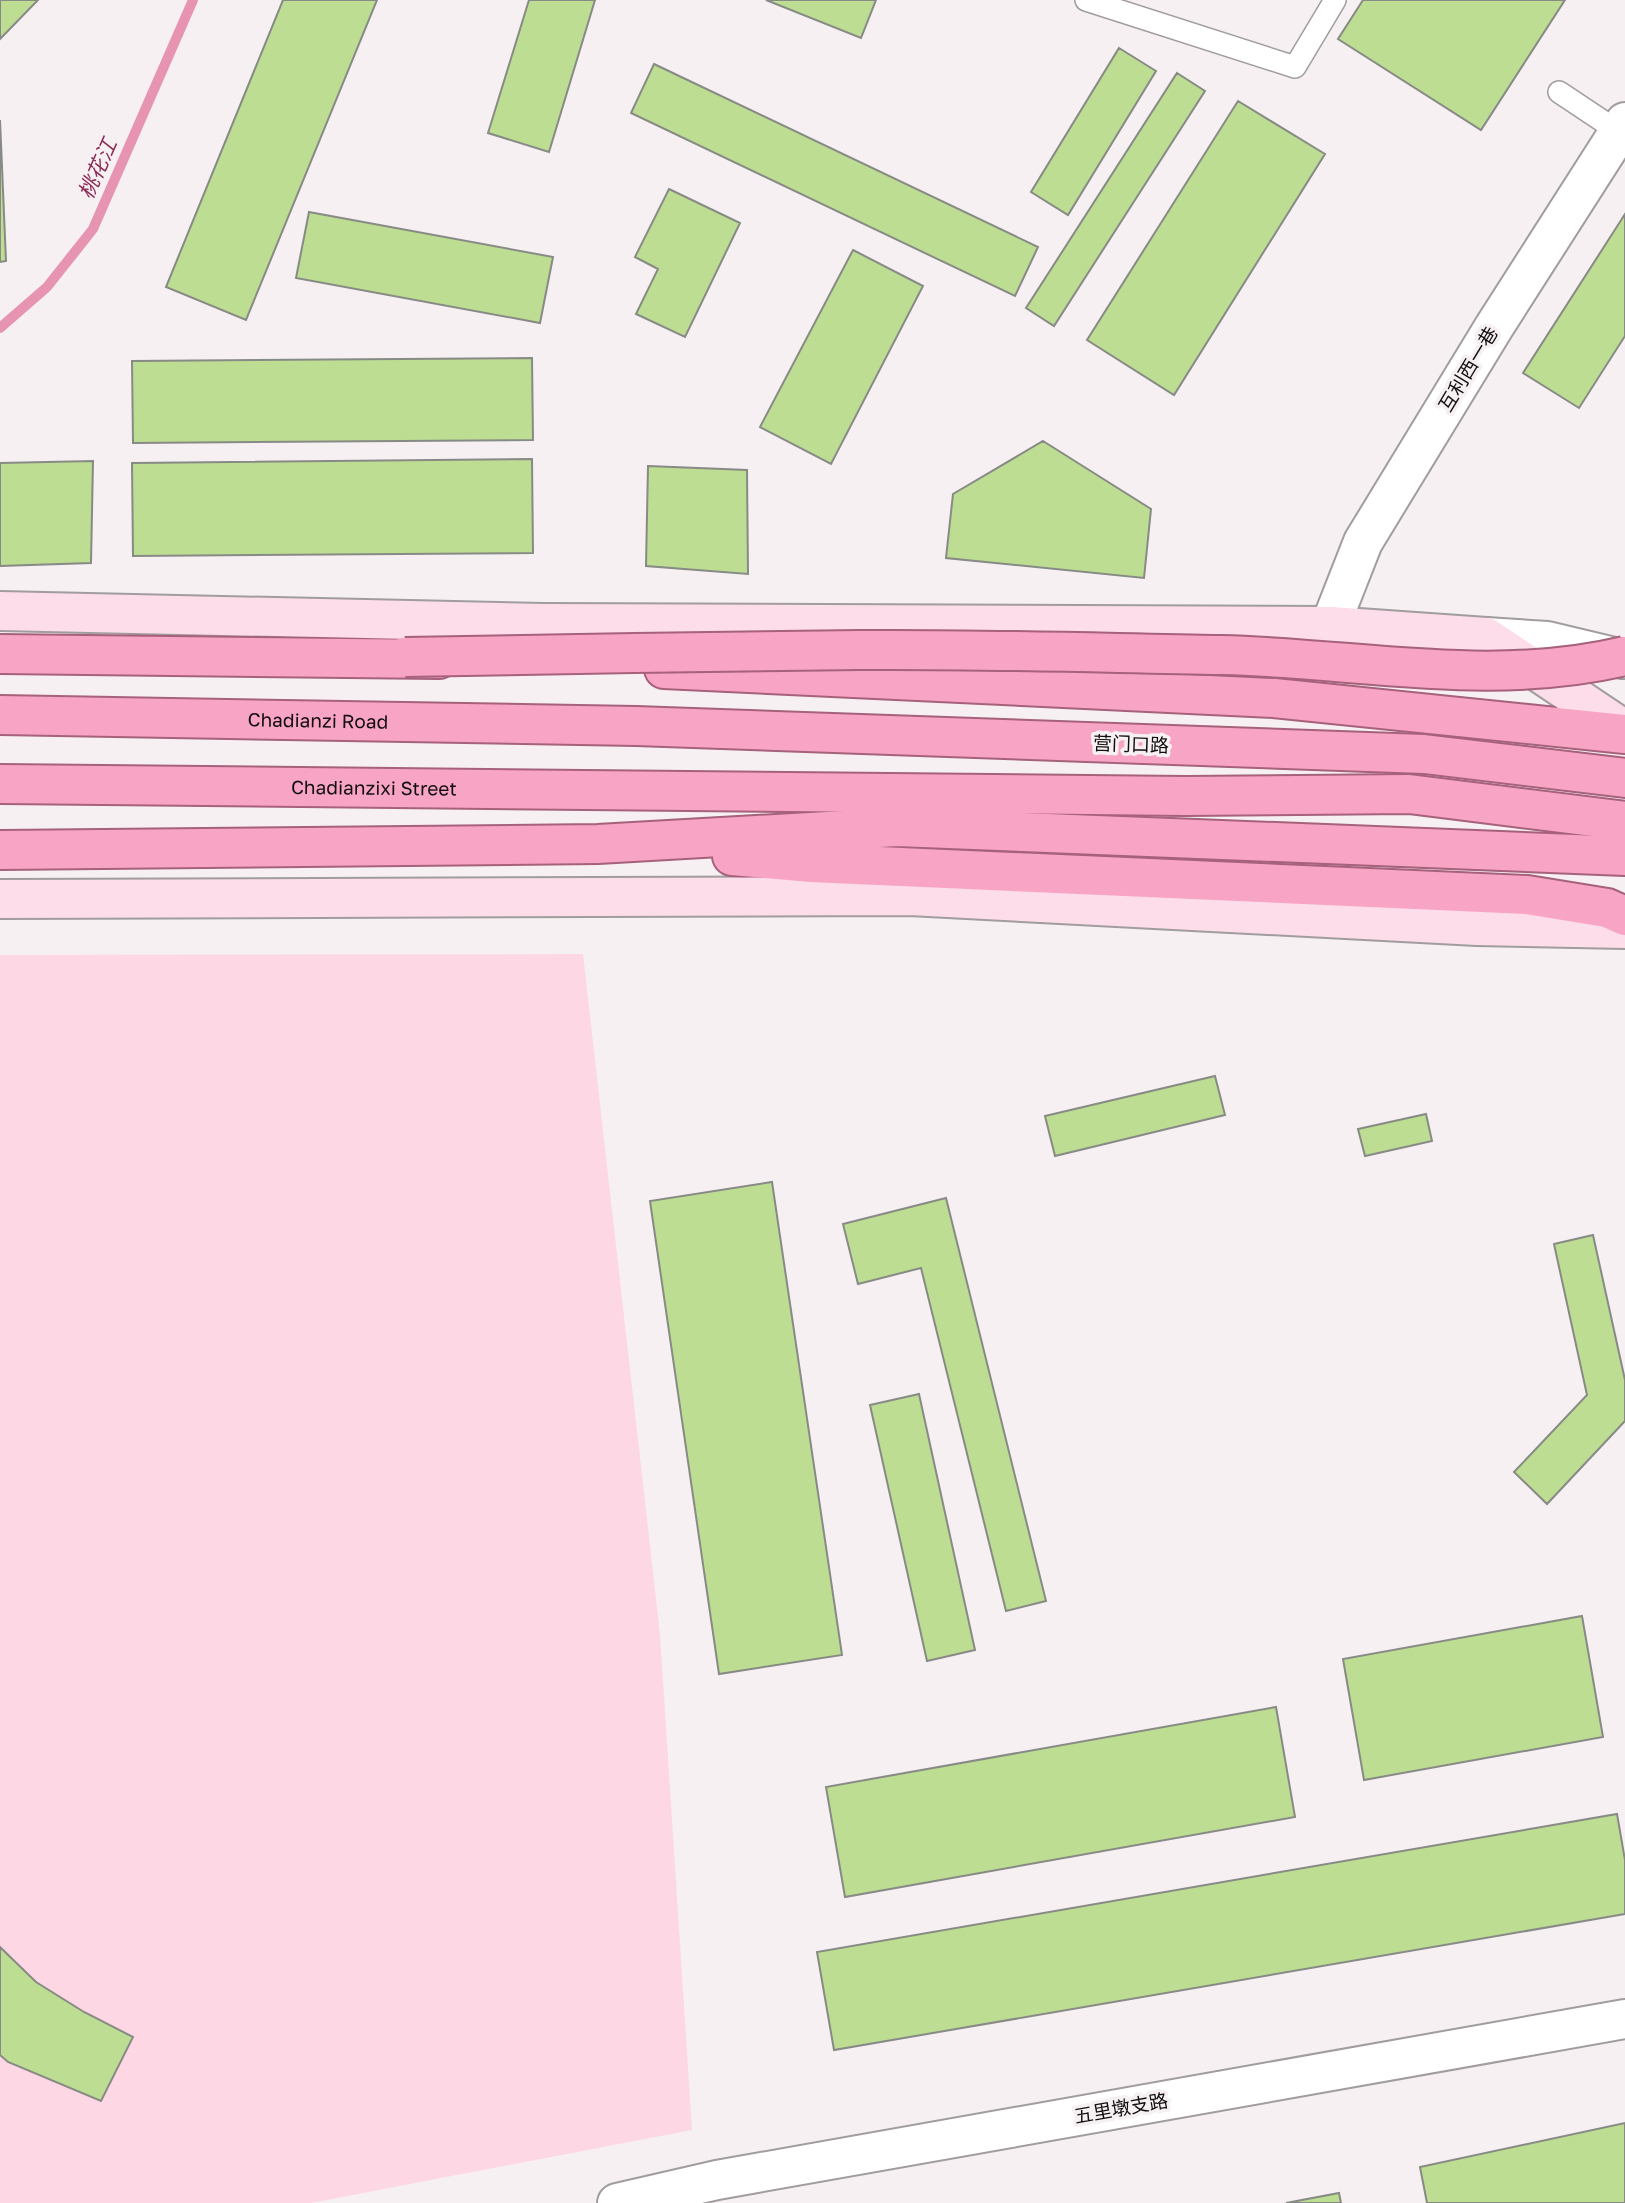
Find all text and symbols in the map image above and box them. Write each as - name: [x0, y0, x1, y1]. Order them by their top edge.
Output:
- water label: 桃花江: [72, 133, 123, 203]
- street label: 互利西一巷: [1433, 322, 1502, 415]
- street label: Chadianzi Road: [247, 707, 389, 733]
- street label: 营门口路: [1093, 731, 1169, 756]
- street label: Chadianzixi Street: [291, 775, 457, 800]
- street label: 五里墩支路: [1072, 2088, 1170, 2127]

